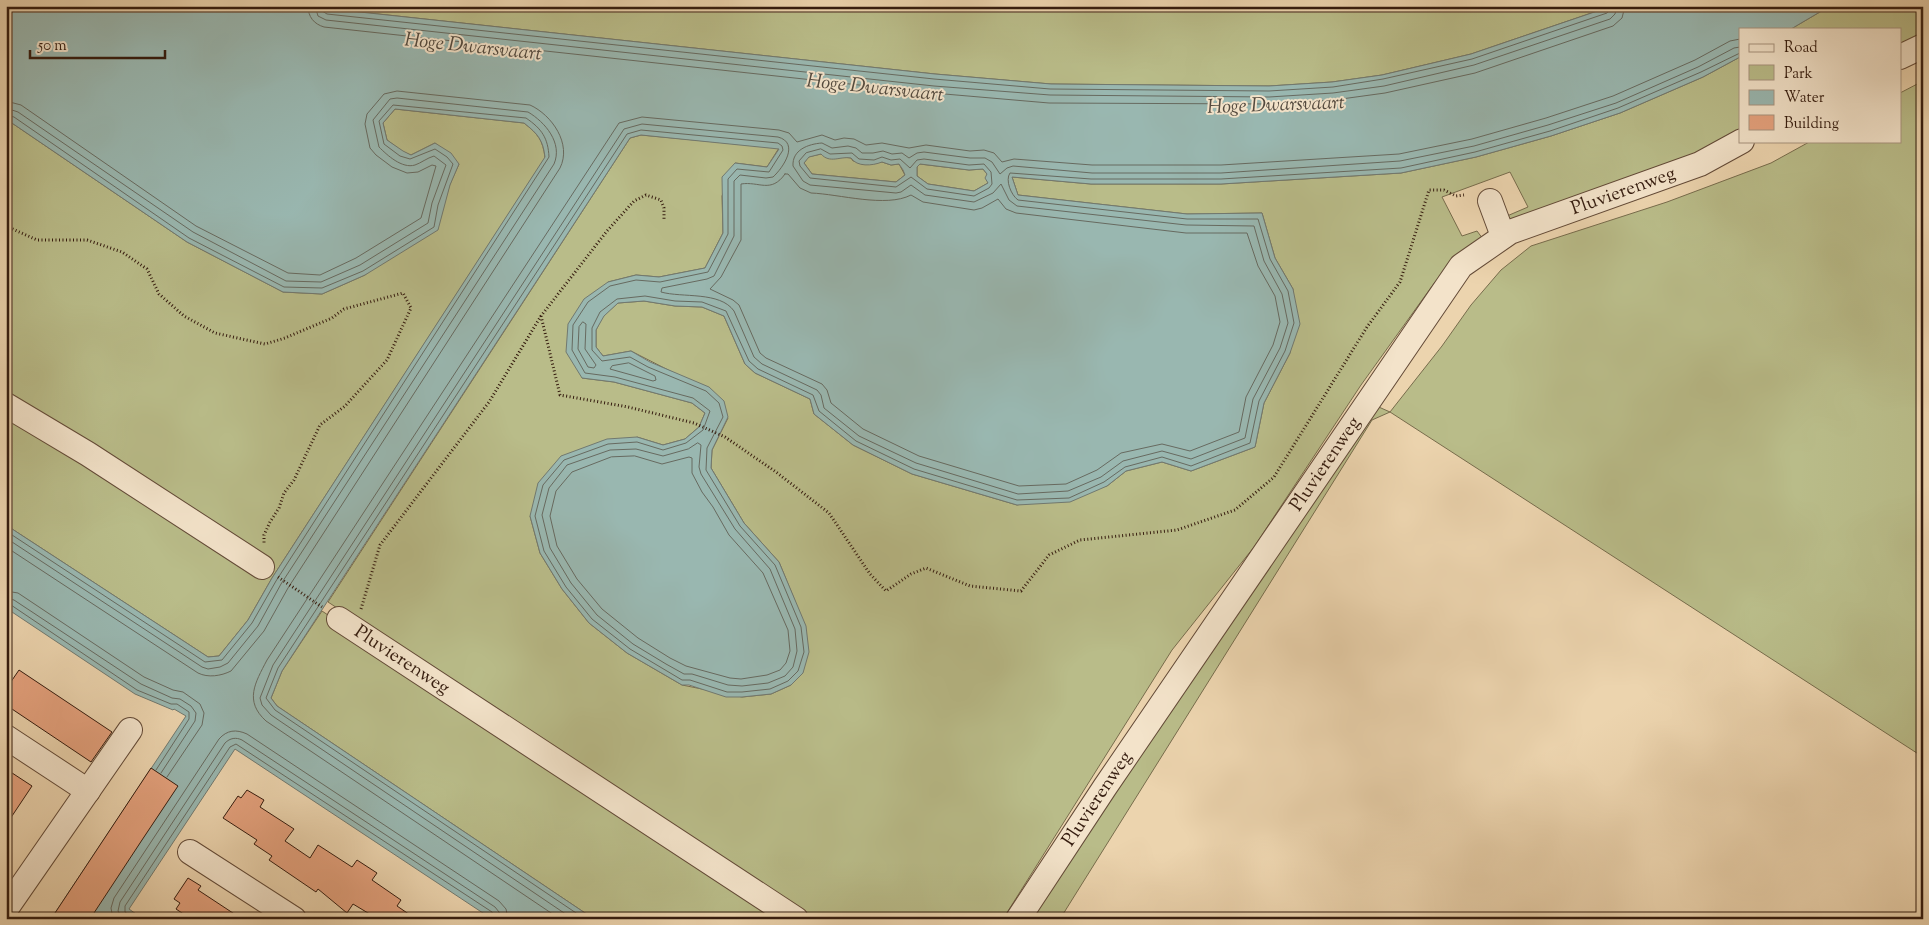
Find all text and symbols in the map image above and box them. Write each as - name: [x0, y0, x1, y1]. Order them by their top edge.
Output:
- water label: Hoge Dwarsvaart: [403, 26, 543, 70]
- scale bar: [30, 28, 165, 60]
- legend: [1739, 28, 1902, 142]
- text: 50 m: [37, 36, 67, 57]
- text: Road: [1784, 38, 1818, 59]
- text: Park: [1784, 64, 1813, 85]
- water label: Hoge Dwarsvaart: [805, 67, 945, 111]
- text: Water: [1784, 88, 1825, 109]
- water label: Hoge Dwarsvaart: [1207, 89, 1345, 123]
- text: Building: [1784, 114, 1839, 135]
- street label: Pluvierenweg: [1567, 160, 1679, 223]
- street label: Pluvierenweg: [1284, 411, 1368, 517]
- street label: Pluvierenweg: [349, 619, 455, 701]
- street label: Pluvierenweg: [1056, 746, 1139, 852]

